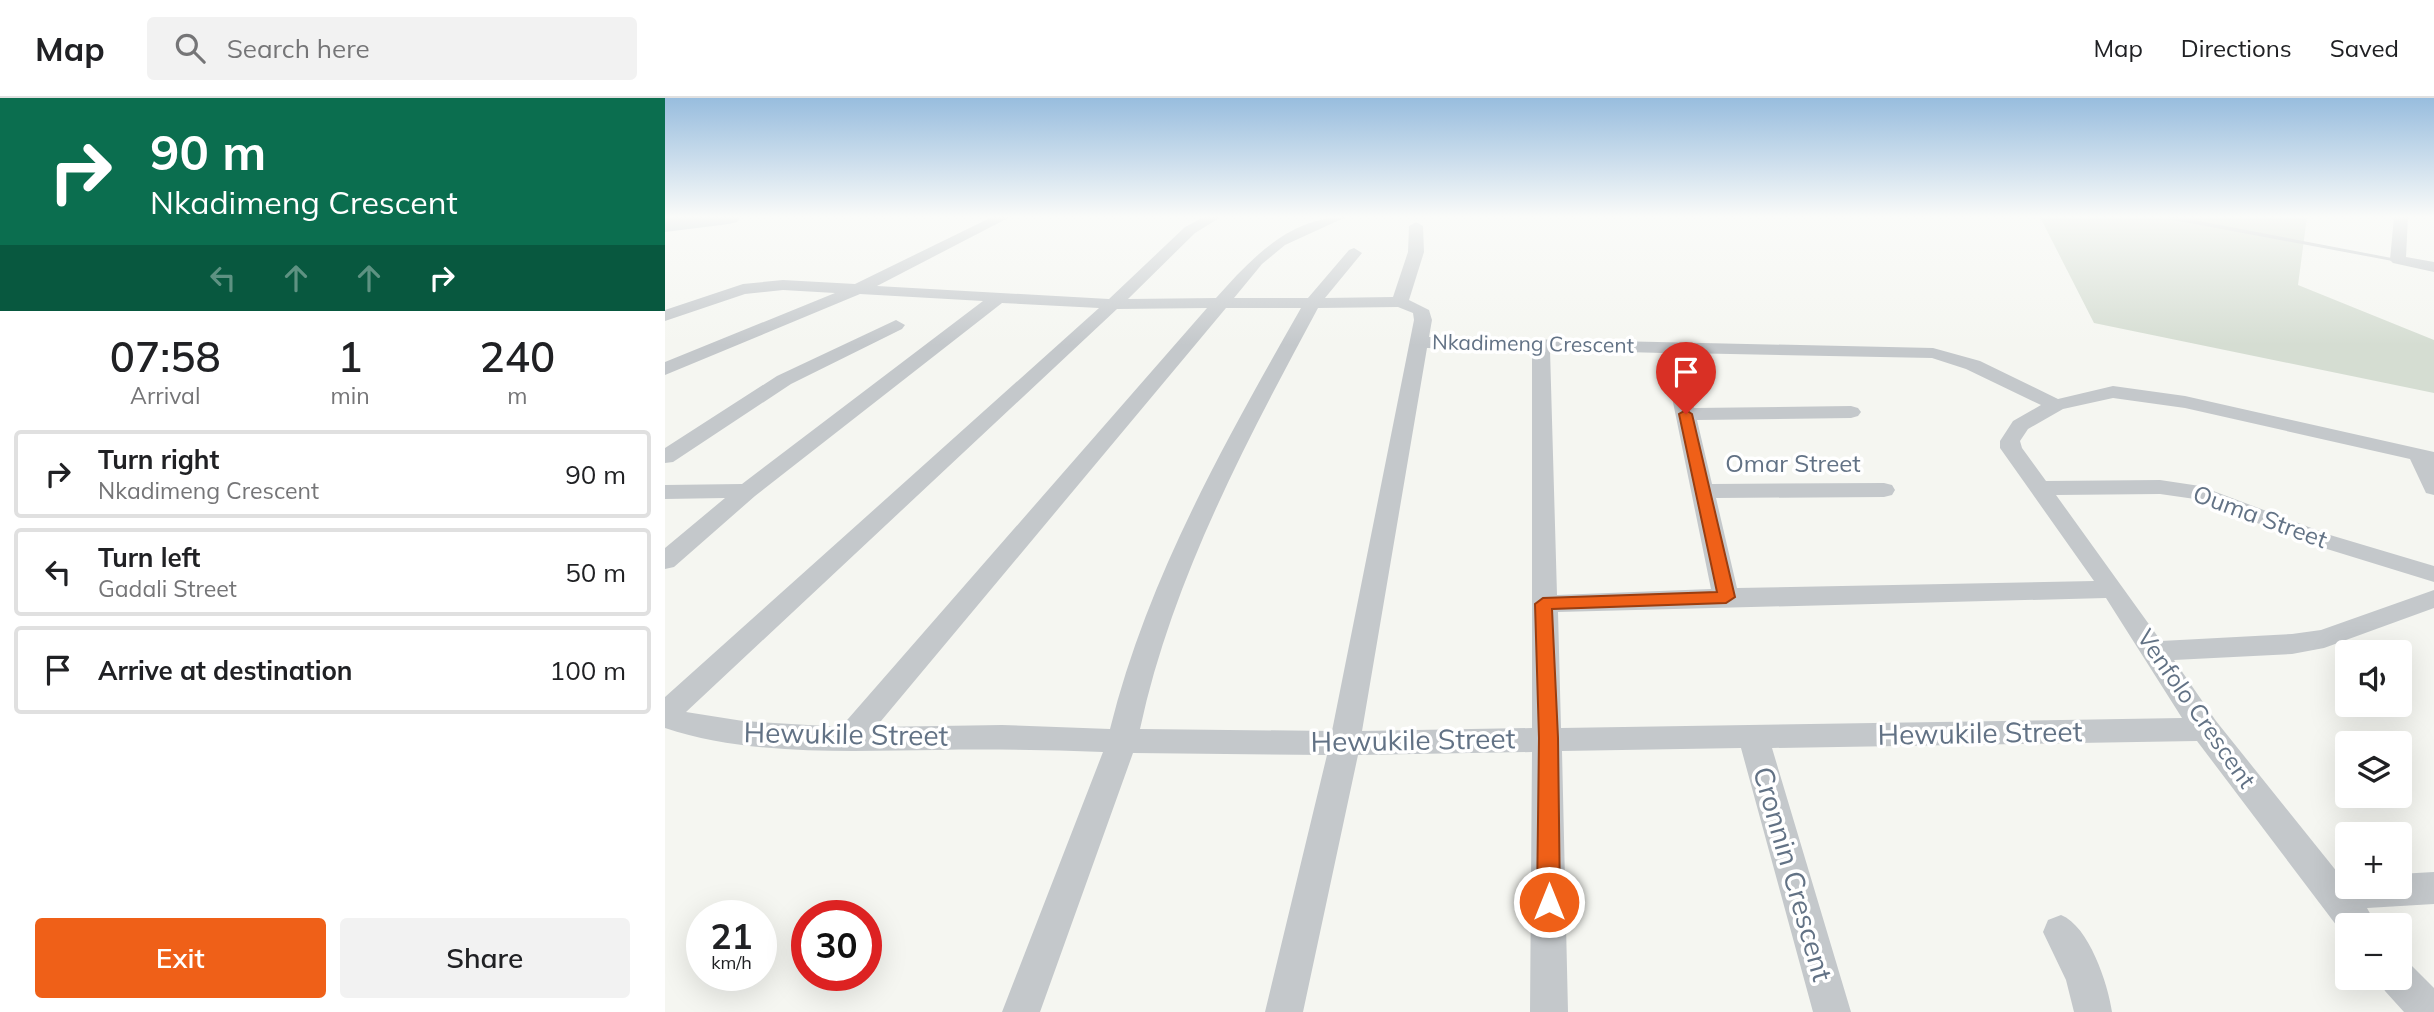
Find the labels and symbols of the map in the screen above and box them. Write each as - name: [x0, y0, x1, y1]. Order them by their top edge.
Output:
- street label: Nkadimeng Crescent: [1432, 328, 1634, 358]
- pin: [1656, 342, 1716, 414]
- street label: Omar Street: [1725, 448, 1861, 478]
- street label: Ouma Street: [2189, 478, 2331, 554]
- street label: Venfolo Crescent: [2131, 623, 2263, 794]
- street label: Hewukile Street: [1877, 713, 2083, 752]
- street label: Hewukile Street: [743, 714, 949, 753]
- street label: Hewukile Street: [1310, 720, 1516, 759]
- street label: Cronnin Crescent: [1746, 763, 1841, 985]
- position arrow: [1512, 865, 1586, 939]
- speed limit sign: 30: [791, 900, 882, 991]

